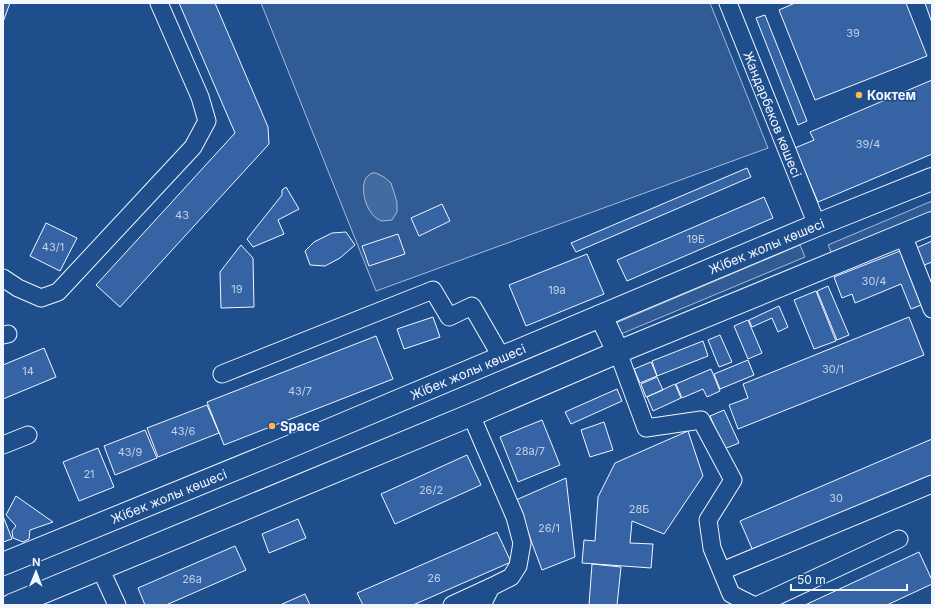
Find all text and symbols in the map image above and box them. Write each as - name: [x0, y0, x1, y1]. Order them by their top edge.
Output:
- house number: 39: [846, 26, 860, 40]
- street label: Жандарбеков көшесі: [740, 49, 805, 180]
- place label: Коктем: [867, 87, 916, 103]
- marker: Коктем: [854, 90, 864, 100]
- house number: 39/4: [856, 137, 880, 151]
- house number: 43: [175, 208, 189, 222]
- street label: Жібек жолы көшесі: [706, 215, 827, 278]
- house number: 19Б: [687, 232, 705, 246]
- house number: 43/1: [42, 240, 64, 254]
- house number: 30/4: [862, 274, 886, 288]
- house number: 19: [231, 282, 243, 296]
- house number: 19а: [548, 283, 566, 297]
- street label: Жібек жолы көшесі: [408, 340, 528, 403]
- house number: 30/1: [822, 362, 844, 376]
- house number: 14: [22, 364, 34, 378]
- house number: 43/7: [288, 384, 312, 398]
- place label: Space: [280, 418, 320, 434]
- marker: Space: [267, 421, 277, 431]
- house number: 43/6: [171, 424, 196, 438]
- house number: 28а/7: [515, 444, 545, 458]
- house number: 43/9: [118, 445, 143, 459]
- street label: Жібек жолы көшесі: [108, 465, 229, 527]
- house number: 21: [83, 467, 95, 481]
- house number: 26/2: [419, 483, 443, 497]
- house number: 30: [829, 491, 843, 505]
- house number: 28Б: [629, 502, 649, 516]
- house number: 26/1: [538, 521, 560, 535]
- north arrow: [16, 552, 56, 592]
- text: N: [32, 555, 40, 569]
- scale bar: [791, 566, 907, 592]
- house number: 26: [427, 571, 441, 585]
- house number: 26а: [182, 572, 202, 586]
- text: 50 m: [797, 572, 826, 587]

